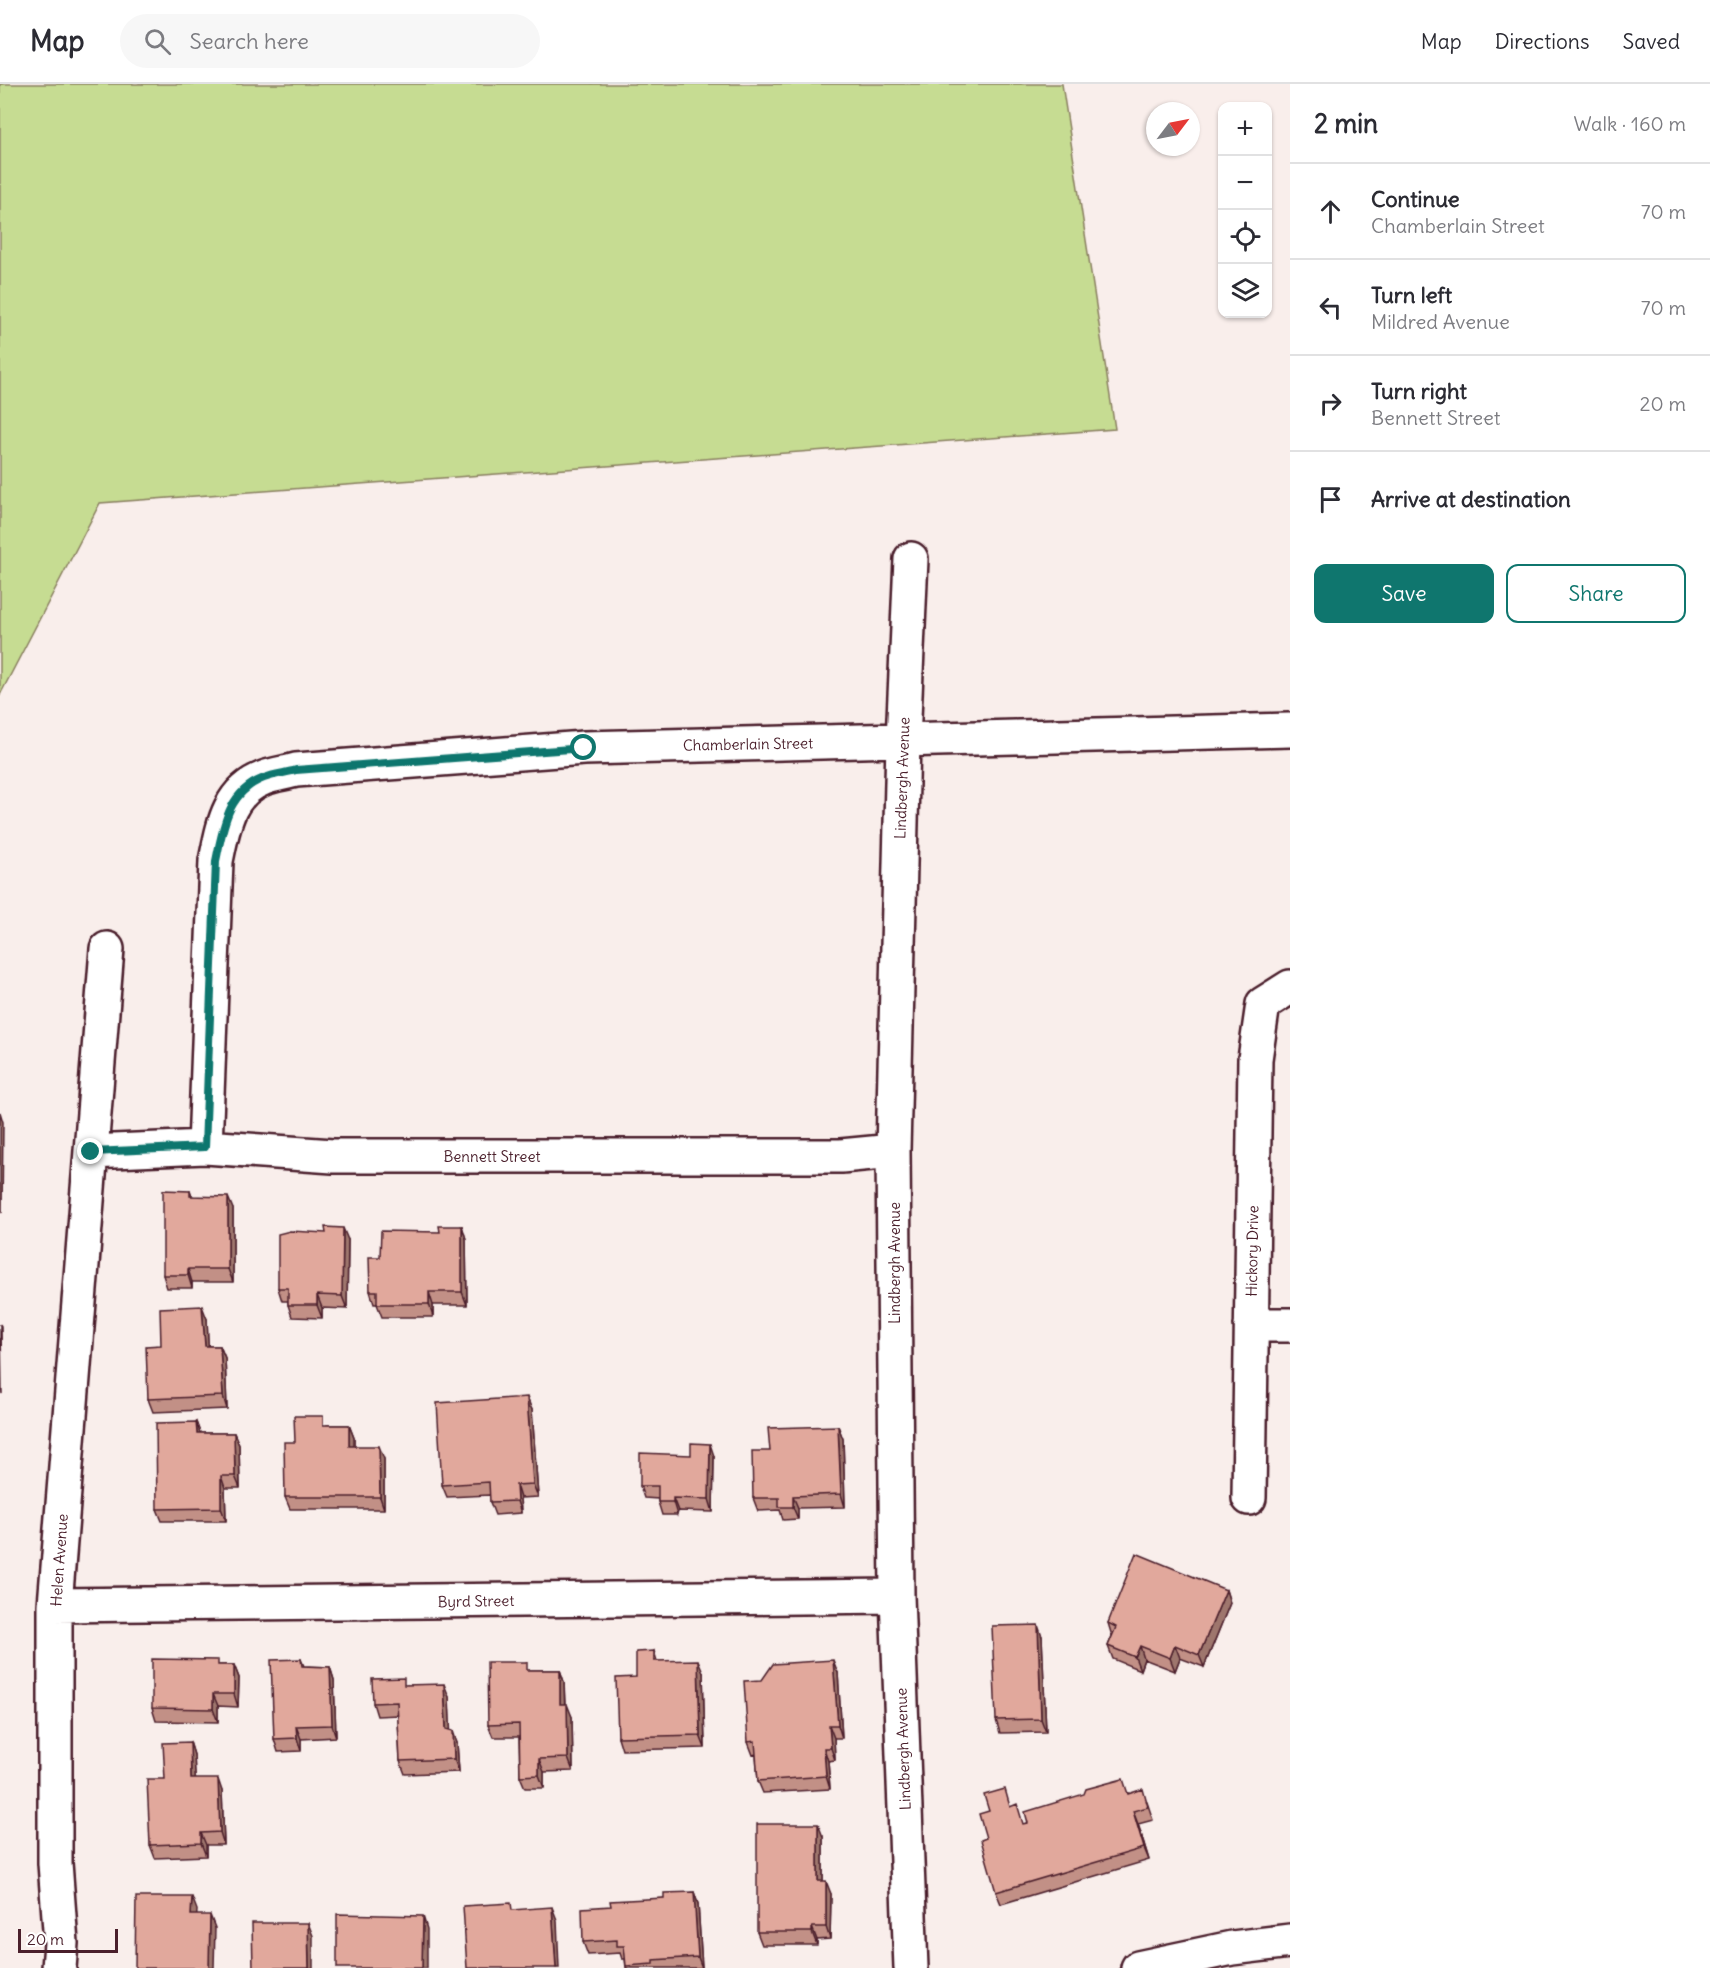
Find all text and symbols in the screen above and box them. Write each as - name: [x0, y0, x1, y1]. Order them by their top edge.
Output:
- search box: [120, 14, 540, 68]
- text: Map: [30, 23, 84, 59]
- icon: search: [141, 25, 174, 58]
- text: Search here: [189, 27, 309, 55]
- text: Map: [1421, 28, 1462, 55]
- text: Directions: [1495, 28, 1589, 55]
- text: Saved: [1622, 28, 1680, 55]
- north arrow: [1146, 102, 1200, 156]
- map controls: [1218, 102, 1272, 318]
- button: +: [1218, 102, 1272, 156]
- text: 2 min: [1314, 107, 1378, 140]
- text: Walk · 160 m: [1573, 111, 1686, 136]
- button: −: [1218, 156, 1272, 210]
- text: Continue: [1371, 185, 1460, 213]
- icon: ahead: [1314, 195, 1347, 228]
- text: 70 m: [1641, 199, 1686, 224]
- button: locate: [1218, 210, 1272, 264]
- text: Chamberlain Street: [1371, 213, 1545, 238]
- button: layers: [1218, 264, 1272, 318]
- text: Turn left: [1371, 281, 1452, 309]
- icon: left: [1314, 291, 1347, 324]
- text: 70 m: [1641, 295, 1686, 320]
- text: Mildred Avenue: [1371, 309, 1510, 334]
- text: Turn right: [1371, 377, 1467, 405]
- icon: right: [1314, 387, 1347, 420]
- text: 20 m: [1640, 391, 1686, 416]
- text: Bennett Street: [1371, 405, 1500, 430]
- icon: arrive: [1314, 483, 1347, 516]
- text: Arrive at destination: [1371, 485, 1571, 513]
- button: Save: [1314, 564, 1494, 623]
- button: Share: [1506, 564, 1686, 623]
- street label: Lindbergh Avenue: [890, 717, 914, 839]
- street label: Chamberlain Street: [683, 733, 813, 755]
- route start: [570, 734, 596, 760]
- route end: [77, 1138, 103, 1164]
- street label: Bennett Street: [443, 1147, 541, 1166]
- street label: Lindbergh Avenue: [885, 1202, 904, 1324]
- street label: Hickory Drive: [1242, 1205, 1262, 1297]
- street label: Helen Avenue: [46, 1513, 72, 1607]
- street label: Byrd Street: [437, 1591, 515, 1611]
- street label: Lindbergh Avenue: [891, 1688, 915, 1810]
- scale bar: [18, 1926, 118, 1954]
- text: 20 m: [27, 1929, 64, 1949]

